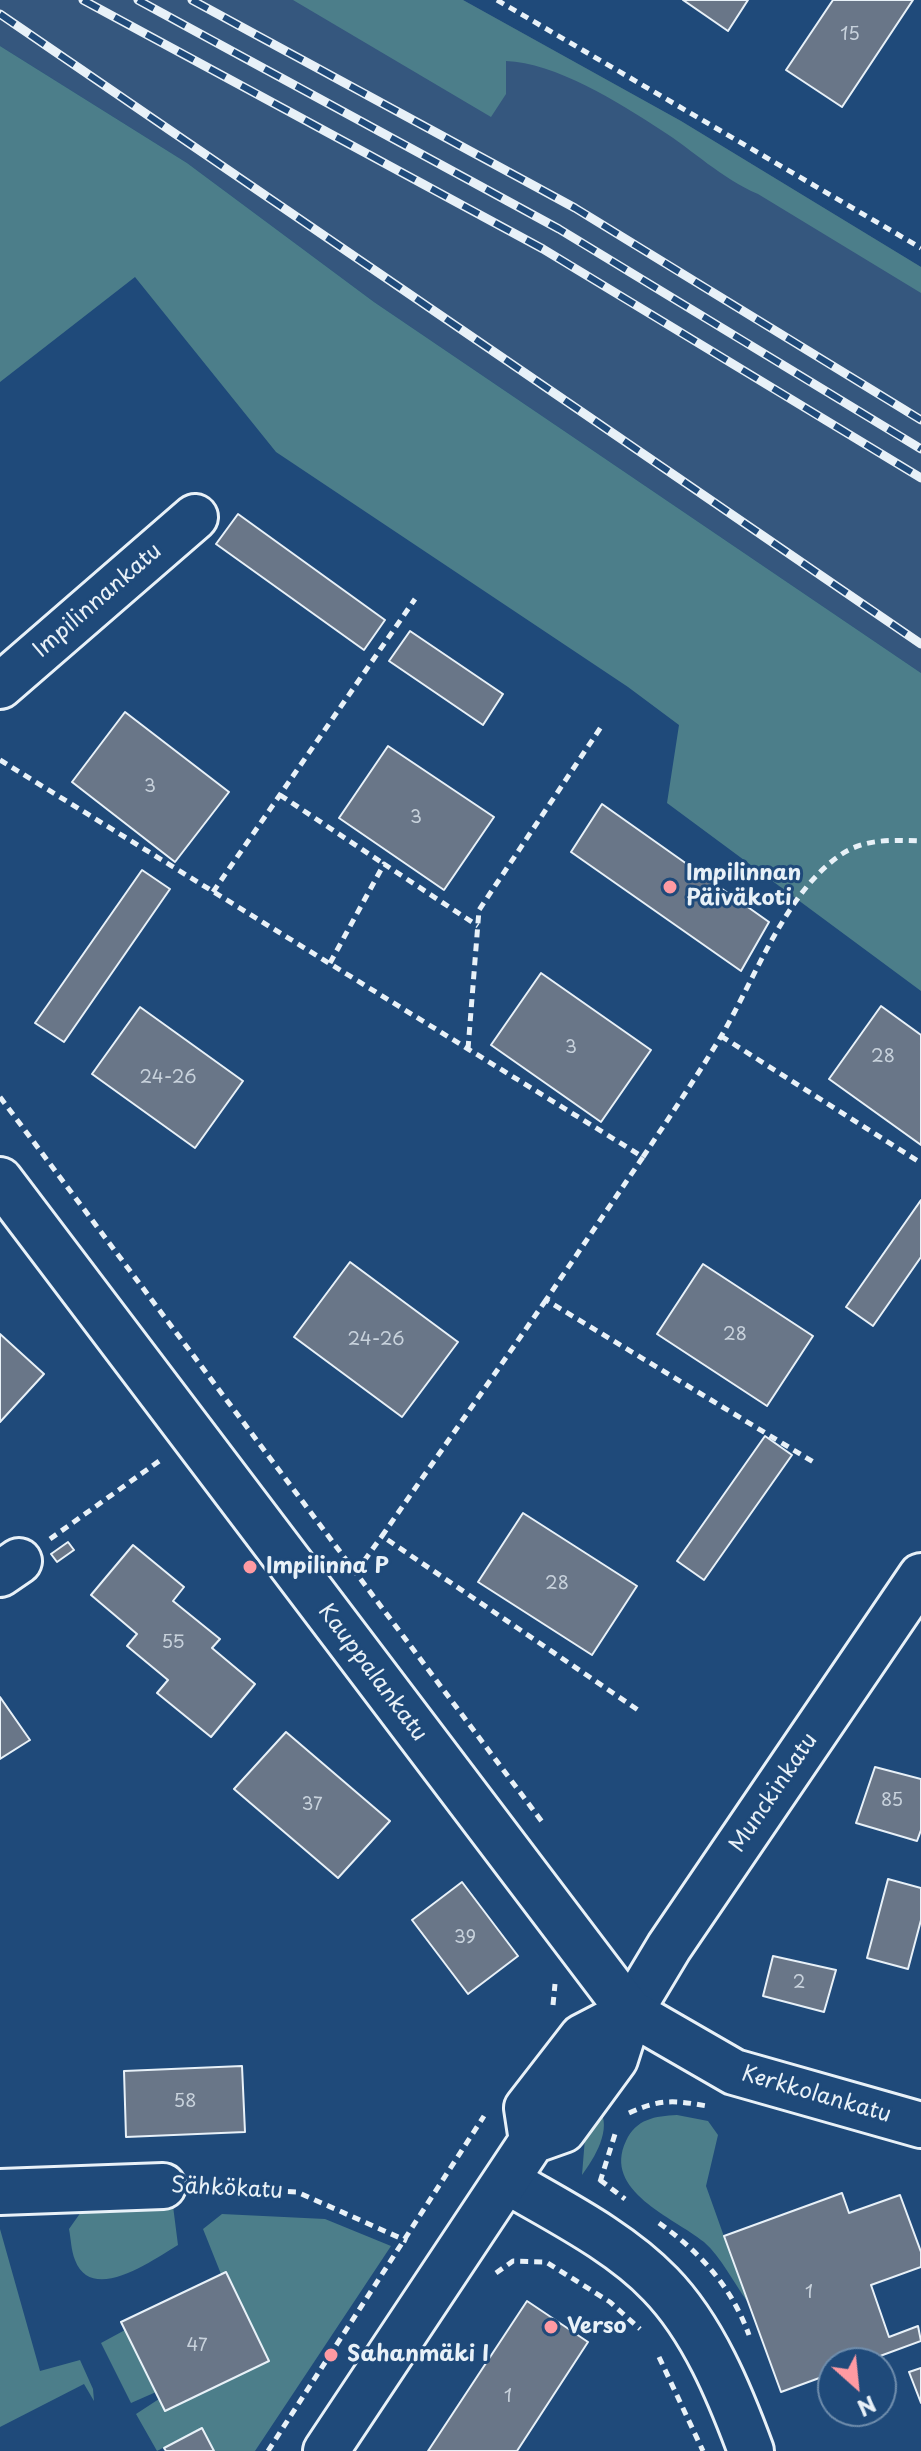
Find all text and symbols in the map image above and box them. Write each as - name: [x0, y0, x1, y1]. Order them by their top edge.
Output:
- house number: 15: [840, 24, 860, 46]
- street label: Impilinnankatu: [29, 538, 167, 664]
- house number: 3: [144, 776, 156, 798]
- house number: 3: [410, 807, 422, 829]
- place label: Impilinnan Päiväkoti: [686, 861, 801, 912]
- marker: Impilinnan Päiväkoti: [661, 878, 679, 896]
- house number: 3: [565, 1037, 577, 1059]
- house number: 28: [871, 1046, 895, 1068]
- house number: 24-26: [139, 1067, 197, 1089]
- house number: 28: [723, 1324, 747, 1346]
- house number: 24-26: [347, 1329, 405, 1351]
- place label: Impilinna P: [266, 1554, 389, 1580]
- marker: Impilinna P: [241, 1558, 259, 1576]
- house number: 28: [545, 1573, 569, 1595]
- street label: Kauppalankatu: [312, 1599, 432, 1747]
- house number: 55: [161, 1632, 185, 1654]
- street label: Munckinkatu: [724, 1728, 824, 1858]
- house number: 85: [881, 1790, 903, 1812]
- house number: 37: [301, 1794, 323, 1816]
- house number: 39: [454, 1927, 476, 1949]
- house number: 2: [793, 1972, 805, 1994]
- street label: Kerkkolankatu: [738, 2061, 894, 2129]
- house number: 58: [174, 2091, 196, 2113]
- street label: Sähkökatu: [170, 2173, 284, 2205]
- house number: 1: [805, 2282, 813, 2304]
- place label: Verso: [567, 2314, 626, 2340]
- marker: Verso: [542, 2318, 560, 2336]
- house number: 47: [186, 2335, 208, 2357]
- place label: Sahanmäki I: [347, 2342, 489, 2368]
- marker: Sahanmäki I: [322, 2346, 340, 2364]
- north arrow: [817, 2347, 897, 2427]
- house number: 1: [504, 2386, 512, 2408]
- text: N: [852, 2388, 882, 2426]

